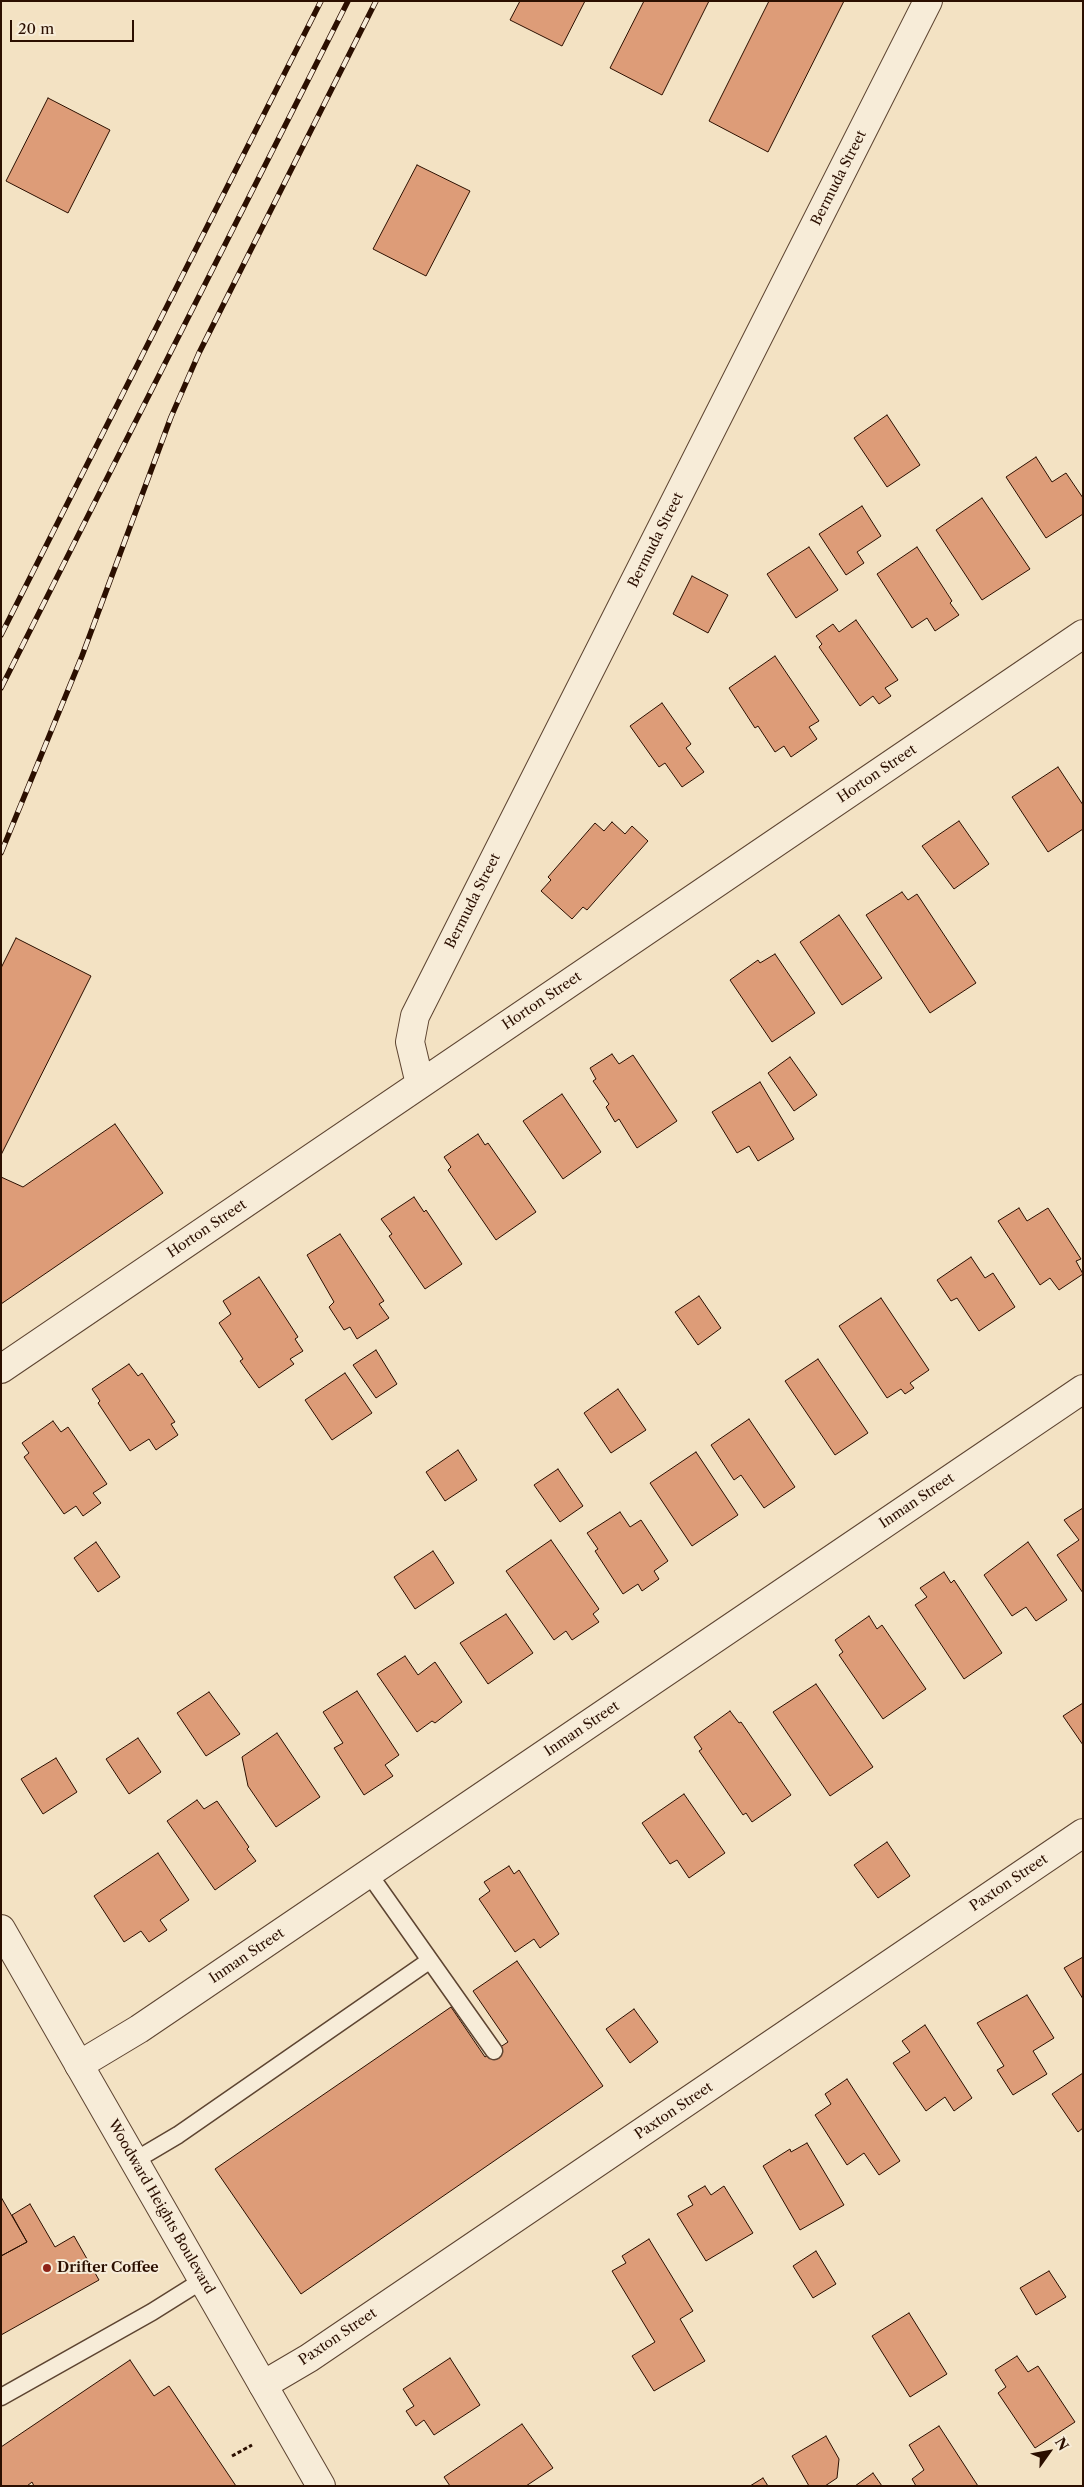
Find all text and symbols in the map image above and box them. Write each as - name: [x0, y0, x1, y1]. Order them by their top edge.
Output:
- scale bar: [12, 10, 136, 42]
- text: 20 m: [18, 19, 54, 38]
- street label: Bermuda Street: [808, 128, 870, 228]
- street label: Bermuda Street: [625, 490, 687, 590]
- street label: Horton Street: [834, 741, 920, 807]
- street label: Bermuda Street: [442, 851, 504, 951]
- street label: Horton Street: [499, 968, 585, 1034]
- street label: Horton Street: [164, 1196, 250, 1262]
- street label: Inman Street: [876, 1470, 958, 1532]
- street label: Inman Street: [541, 1698, 623, 1760]
- street label: Paxton Street: [967, 1851, 1051, 1915]
- street label: Inman Street: [206, 1925, 288, 1987]
- street label: Paxton Street: [632, 2079, 716, 2143]
- street label: Woodward Heights Boulevard: [104, 2117, 218, 2297]
- place label: Drifter Coffee: [57, 2260, 159, 2276]
- marker: Drifter Coffee: [41, 2262, 53, 2274]
- street label: Paxton Street: [296, 2305, 380, 2369]
- north arrow: [1024, 2427, 1074, 2477]
- text: N: [1051, 2434, 1073, 2454]

